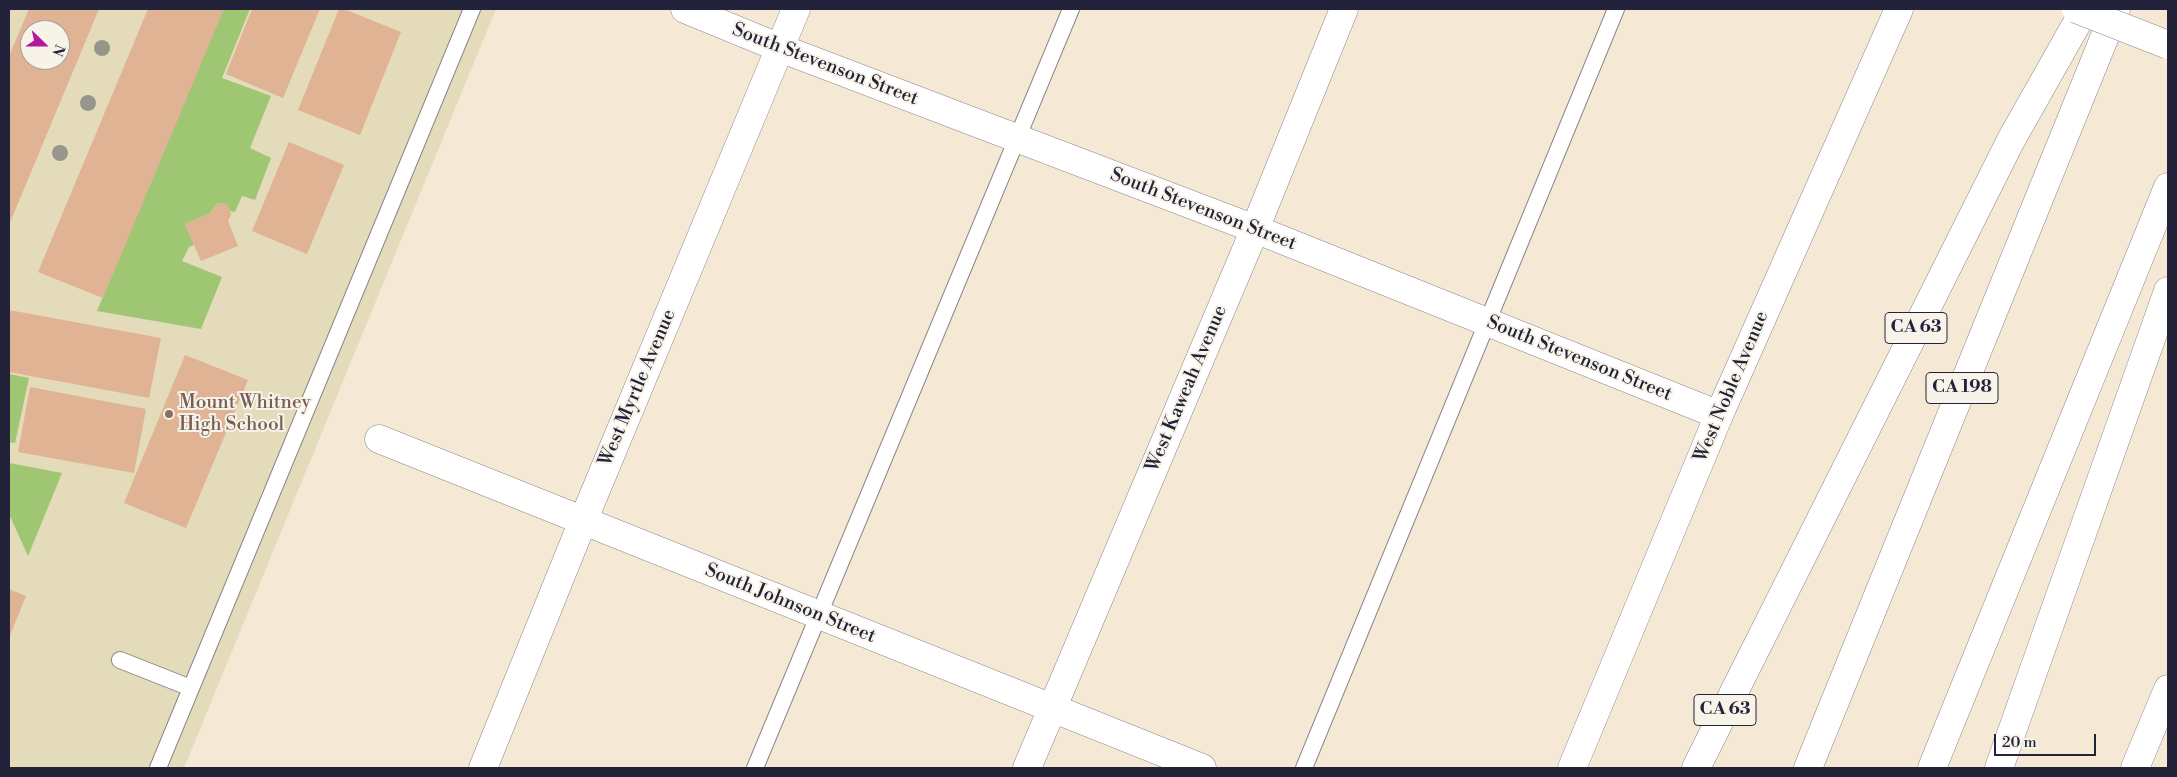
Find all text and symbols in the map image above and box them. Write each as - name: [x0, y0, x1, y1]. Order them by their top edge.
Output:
- street label: South Stevenson Street: [729, 19, 921, 111]
- north arrow: [20, 20, 70, 70]
- text: N: [48, 42, 68, 59]
- street label: South Stevenson Street: [1107, 164, 1299, 256]
- street label: West Kaweah Avenue: [1142, 302, 1232, 476]
- street label: West Myrtle Avenue: [595, 306, 681, 470]
- street label: West Noble Avenue: [1690, 308, 1774, 466]
- street label: South Stevenson Street: [1483, 311, 1675, 407]
- road number: CA 63: [1885, 312, 1947, 343]
- road number: CA 198: [1926, 372, 1998, 403]
- place label: Mount Whitney High School: [179, 392, 311, 436]
- marker: Mount Whitney High School: [163, 408, 175, 420]
- street label: South Johnson Street: [701, 559, 879, 649]
- road number: CA 63: [1694, 694, 1756, 726]
- scale bar: [1997, 724, 2100, 756]
- text: 20 m: [2002, 733, 2037, 752]

